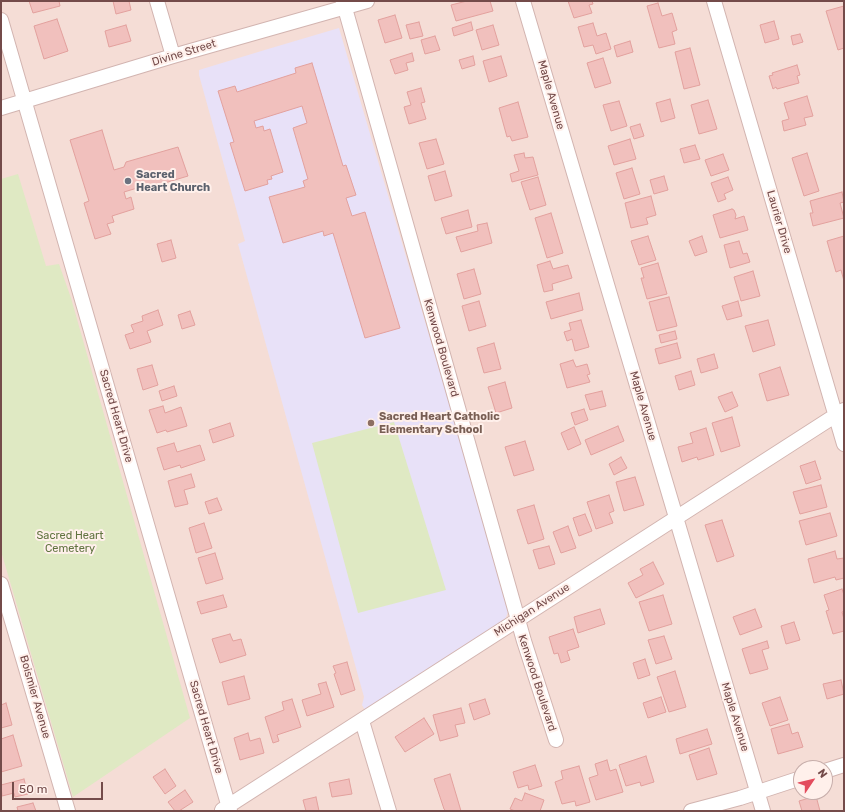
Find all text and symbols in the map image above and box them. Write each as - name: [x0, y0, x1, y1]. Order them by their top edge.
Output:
- street label: Divine Street: [150, 37, 218, 69]
- street label: Maple Avenue: [535, 59, 567, 131]
- place label: Sacred Heart Church: [136, 168, 210, 194]
- marker: Sacred Heart Church: [123, 176, 133, 186]
- street label: Laurier Drive: [764, 189, 794, 255]
- street label: Kenwood Boulevard: [421, 298, 461, 398]
- street label: Sacred Heart Drive: [96, 368, 136, 464]
- street label: Maple Avenue: [627, 370, 659, 442]
- place label: Sacred Heart Catholic Elementary School: [379, 410, 500, 436]
- marker: Sacred Heart Catholic Elementary School: [366, 418, 376, 428]
- park label: Sacred Heart Cemetery: [36, 529, 104, 555]
- street label: Michigan Avenue: [492, 581, 572, 639]
- street label: Kenwood Boulevard: [515, 633, 559, 733]
- street label: Boismier Avenue: [17, 654, 53, 740]
- street label: Sacred Heart Drive: [186, 679, 226, 775]
- street label: Maple Avenue: [718, 681, 752, 753]
- north arrow: [793, 760, 833, 800]
- text: N: [815, 766, 830, 780]
- scale bar: [14, 774, 105, 800]
- text: 50 m: [19, 782, 47, 796]

